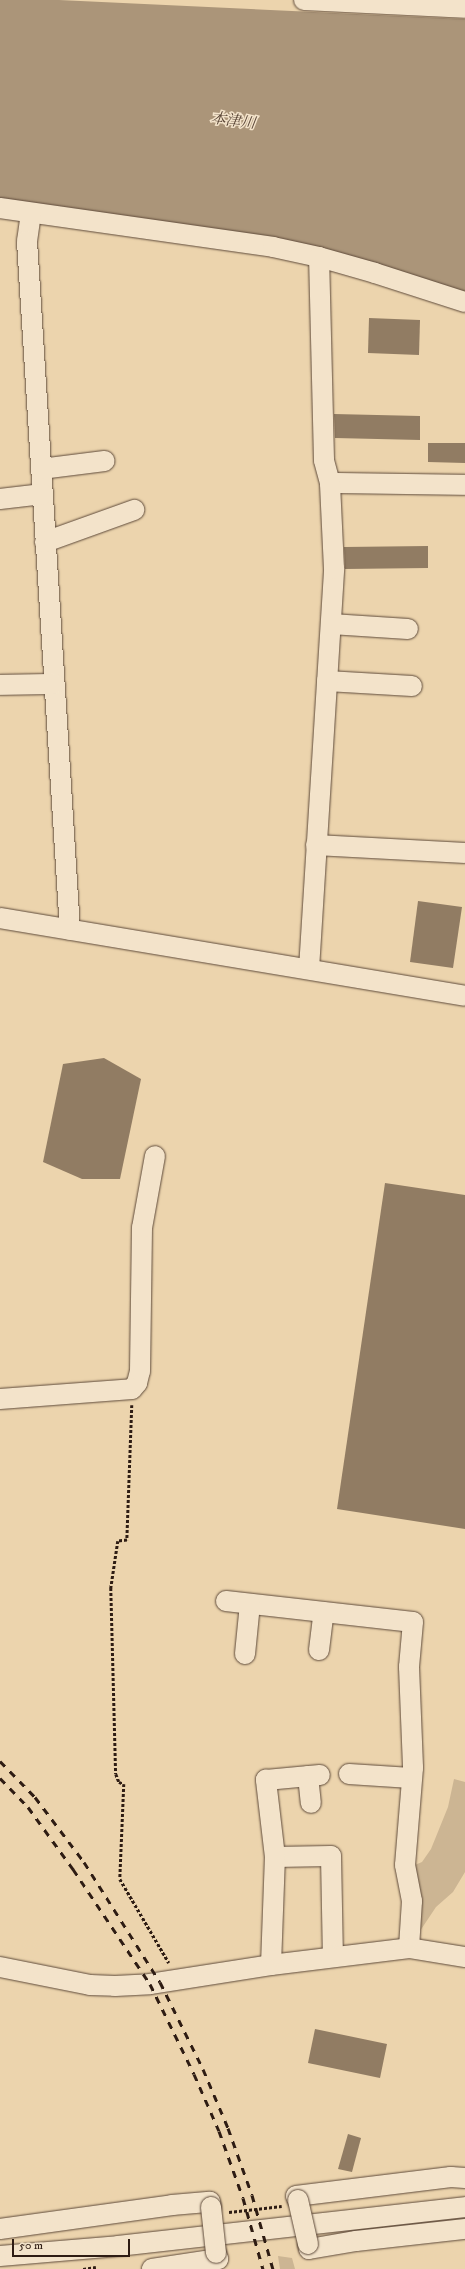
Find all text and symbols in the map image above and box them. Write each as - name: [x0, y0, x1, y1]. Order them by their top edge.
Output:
- water label: 本津川: [210, 109, 256, 133]
- scale bar: [14, 2231, 132, 2257]
- text: 50 m: [19, 2238, 43, 2253]

